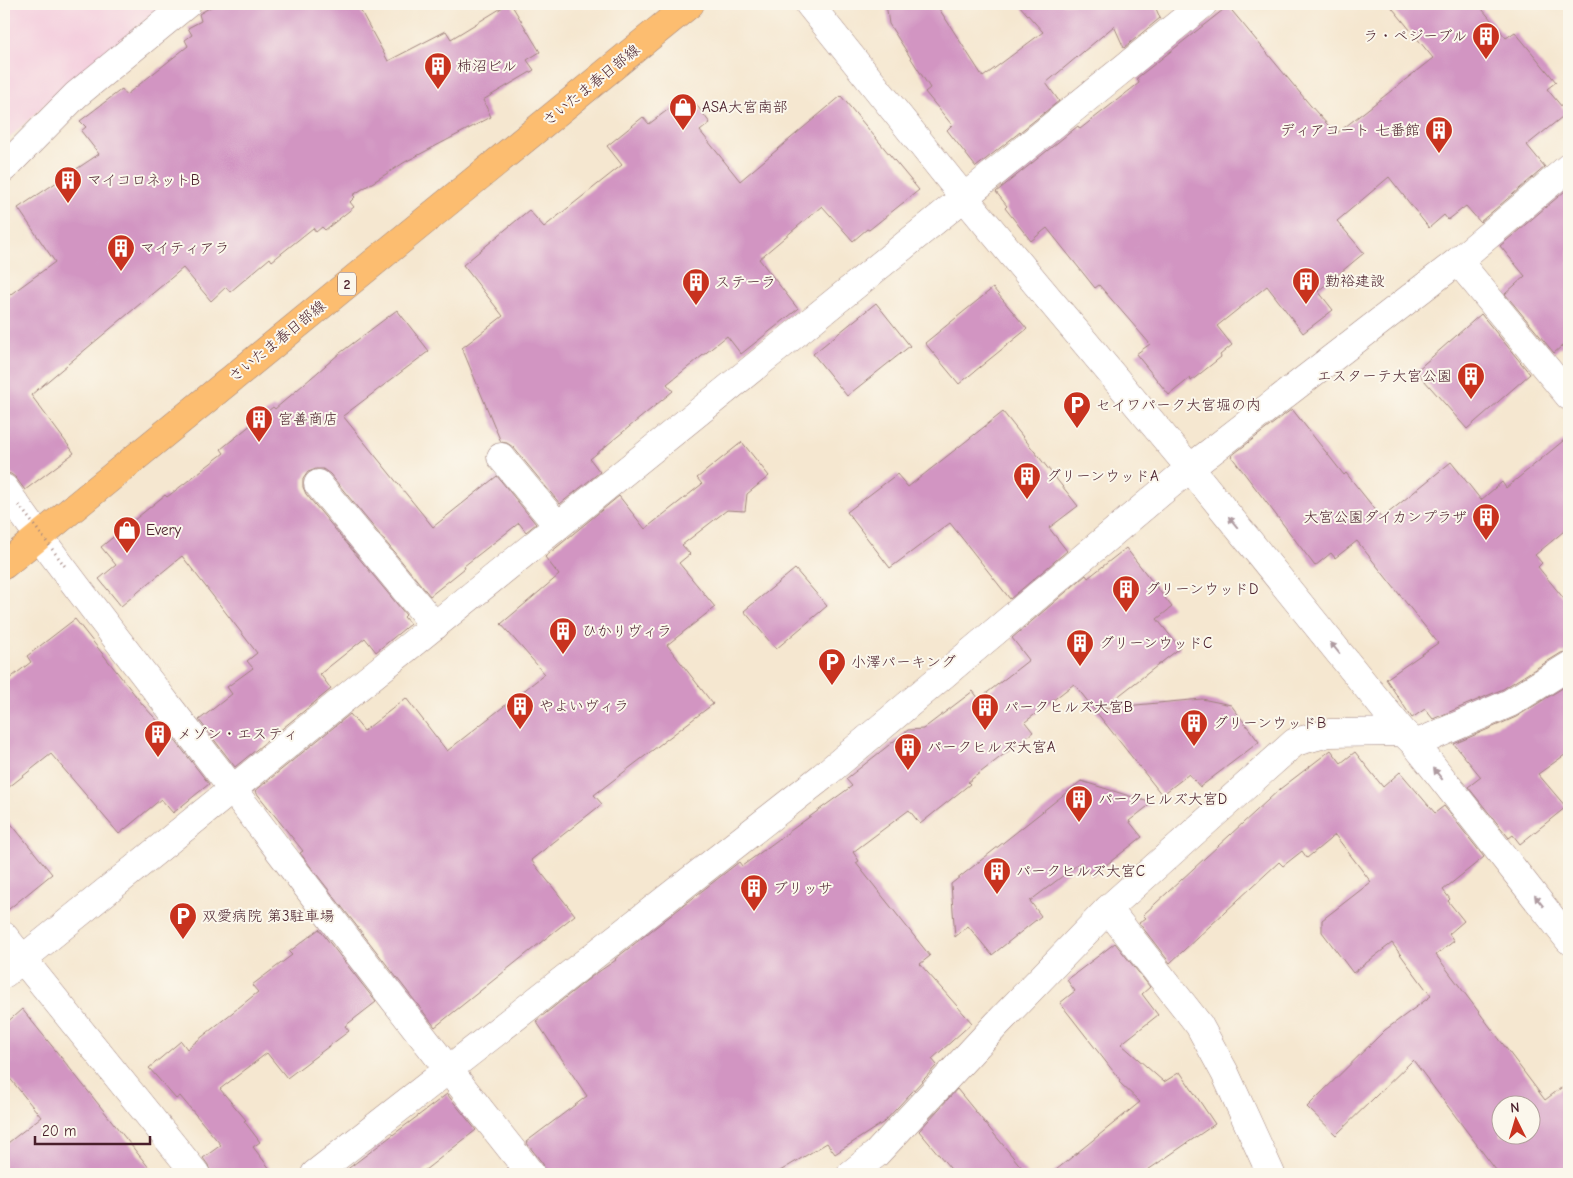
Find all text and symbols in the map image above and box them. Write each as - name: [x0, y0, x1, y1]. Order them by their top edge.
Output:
- building icon: ラ・ペジーブル: [1471, 21, 1501, 60]
- place label: ラ・ペジーブル: [1363, 27, 1467, 45]
- street label: さいたま春日部線: [539, 40, 643, 130]
- building icon: 柿沼ビル: [423, 51, 453, 90]
- place label: 柿沼ビル: [457, 57, 517, 75]
- shop icon: ASA大宮南部: [668, 92, 698, 131]
- place label: ASA大宮南部: [702, 98, 788, 116]
- building icon: ディアコート 七番館: [1424, 115, 1454, 154]
- place label: ディアコート 七番館: [1280, 121, 1420, 139]
- building icon: マイコロネットB: [53, 165, 83, 204]
- place label: マイコロネットB: [87, 171, 200, 189]
- building icon: マイティアラ: [106, 233, 136, 272]
- place label: マイティアラ: [140, 239, 229, 257]
- building icon: 勤裕建設: [1291, 266, 1321, 305]
- building icon: ステーラ: [681, 267, 711, 306]
- road number: 2: [338, 272, 356, 296]
- place label: 勤裕建設: [1325, 272, 1385, 290]
- place label: ステーラ: [715, 273, 776, 291]
- street label: さいたま春日部線: [225, 296, 329, 386]
- building icon: エスターテ大宮公園: [1456, 361, 1486, 400]
- place label: エスターテ大宮公園: [1317, 367, 1452, 385]
- parking icon: セイワパーク大宮堀の内: [1062, 390, 1092, 429]
- place label: セイワパーク大宮堀の内: [1096, 396, 1261, 414]
- building icon: 宮善商店: [244, 404, 274, 443]
- place label: 宮善商店: [278, 410, 338, 428]
- building icon: グリーンウッドA: [1012, 461, 1042, 500]
- place label: グリーンウッドA: [1046, 467, 1159, 485]
- building icon: 大宮公園ダイカンプラザ: [1471, 502, 1501, 541]
- place label: 大宮公園ダイカンプラザ: [1303, 508, 1467, 526]
- shop icon: Every: [112, 515, 142, 554]
- one-way arrow: [1228, 516, 1239, 529]
- place label: Every: [146, 521, 181, 539]
- building icon: グリーンウッドD: [1111, 574, 1141, 613]
- place label: グリーンウッドD: [1145, 580, 1259, 598]
- building icon: ひかりヴィラ: [548, 616, 578, 655]
- place label: ひかりヴィラ: [582, 622, 672, 640]
- building icon: グリーンウッドC: [1065, 628, 1095, 667]
- place label: グリーンウッドC: [1099, 634, 1212, 652]
- one-way arrow: [1330, 642, 1341, 655]
- parking icon: 小澤パーキング: [817, 647, 847, 686]
- place label: 小澤パーキング: [851, 653, 956, 671]
- building icon: やよいヴィラ: [505, 691, 535, 730]
- building icon: パークヒルズ大宮B: [970, 692, 1000, 731]
- place label: やよいヴィラ: [539, 697, 629, 715]
- place label: パークヒルズ大宮B: [1004, 698, 1133, 716]
- building icon: グリーンウッドB: [1179, 708, 1209, 747]
- place label: グリーンウッドB: [1213, 714, 1326, 732]
- building icon: メゾン・エスティ: [143, 719, 173, 758]
- place label: メゾン・エスティ: [177, 725, 298, 743]
- building icon: パークヒルズ大宮A: [893, 732, 923, 771]
- place label: パークヒルズ大宮A: [927, 738, 1056, 756]
- one-way arrow: [1433, 768, 1444, 781]
- building icon: パークヒルズ大宮D: [1064, 784, 1094, 823]
- place label: パークヒルズ大宮D: [1098, 790, 1227, 808]
- building icon: パークヒルズ大宮C: [982, 856, 1012, 895]
- place label: パークヒルズ大宮C: [1016, 862, 1145, 880]
- building icon: ブリッサ: [739, 873, 769, 912]
- place label: ブリッサ: [773, 879, 833, 897]
- one-way arrow: [1534, 895, 1544, 908]
- parking icon: 双愛病院 第3駐車場: [168, 901, 198, 940]
- place label: 双愛病院 第3駐車場: [202, 907, 335, 925]
- north arrow: [1490, 1096, 1540, 1146]
- text: N: [1510, 1099, 1520, 1116]
- scale bar: [35, 1113, 150, 1145]
- text: 20 m: [42, 1122, 76, 1140]

